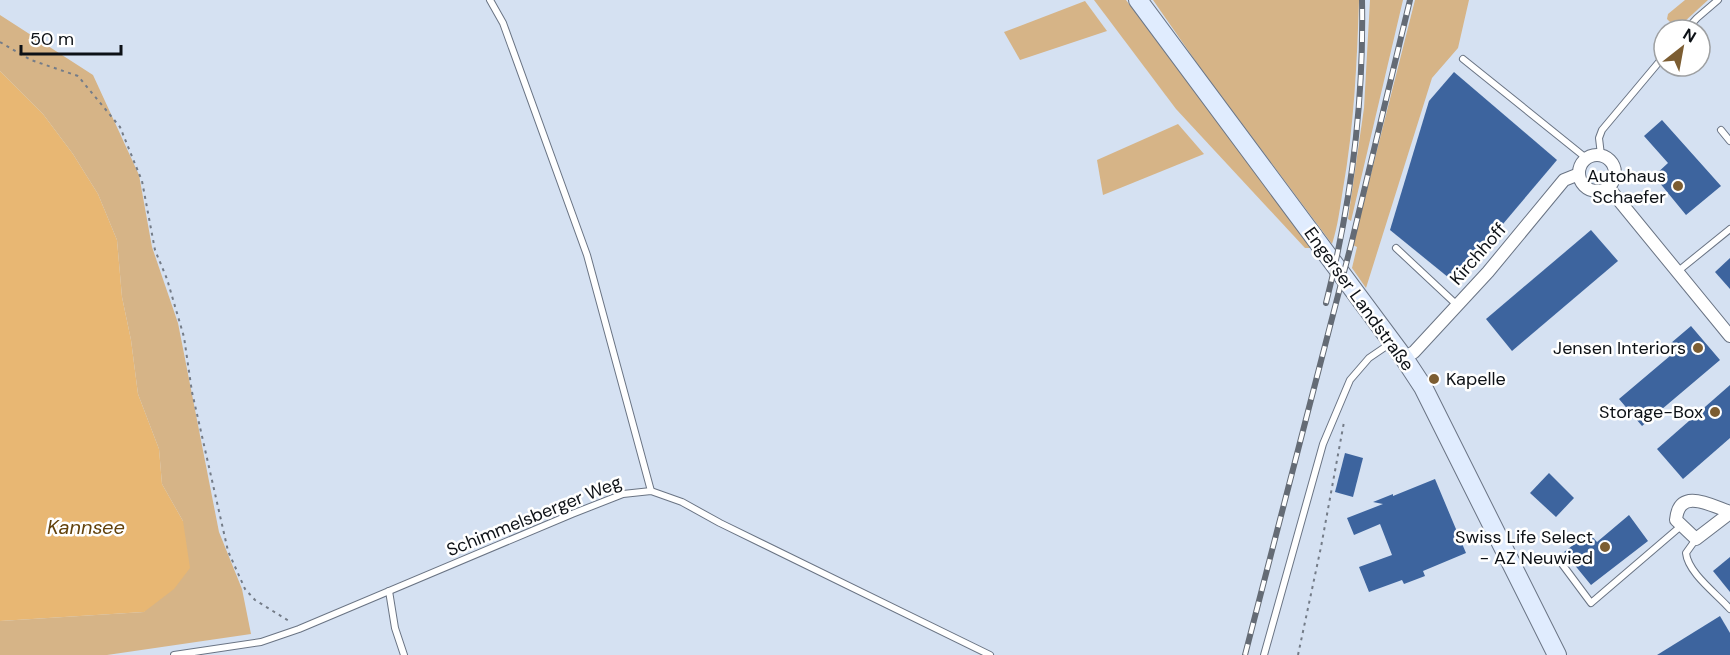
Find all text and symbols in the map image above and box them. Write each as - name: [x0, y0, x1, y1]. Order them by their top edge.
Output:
- scale bar: [21, 18, 122, 56]
- north arrow: [1652, 18, 1712, 78]
- text: N: [1679, 24, 1700, 48]
- text: 50 m: [30, 27, 74, 51]
- place label: Autohaus Schaefer: [1587, 164, 1666, 209]
- marker: Autohaus Schaefer: [1671, 179, 1685, 193]
- street label: Kirchhoff: [1444, 218, 1512, 290]
- street label: Engerser Landstraße: [1299, 222, 1419, 376]
- place label: Jensen Interiors: [1553, 336, 1686, 360]
- marker: Jensen Interiors: [1691, 341, 1705, 355]
- place label: Kapelle: [1446, 367, 1506, 391]
- marker: Kapelle: [1427, 372, 1441, 386]
- place label: Storage-Box: [1599, 400, 1703, 424]
- marker: Storage-Box: [1708, 405, 1722, 419]
- street label: Schimmelsberger Weg: [443, 470, 625, 562]
- water label: Kannsee: [47, 514, 125, 540]
- place label: Swiss Life Select - AZ Neuwied: [1455, 525, 1593, 570]
- marker: Swiss Life Select - AZ Neuwied: [1598, 540, 1612, 554]

